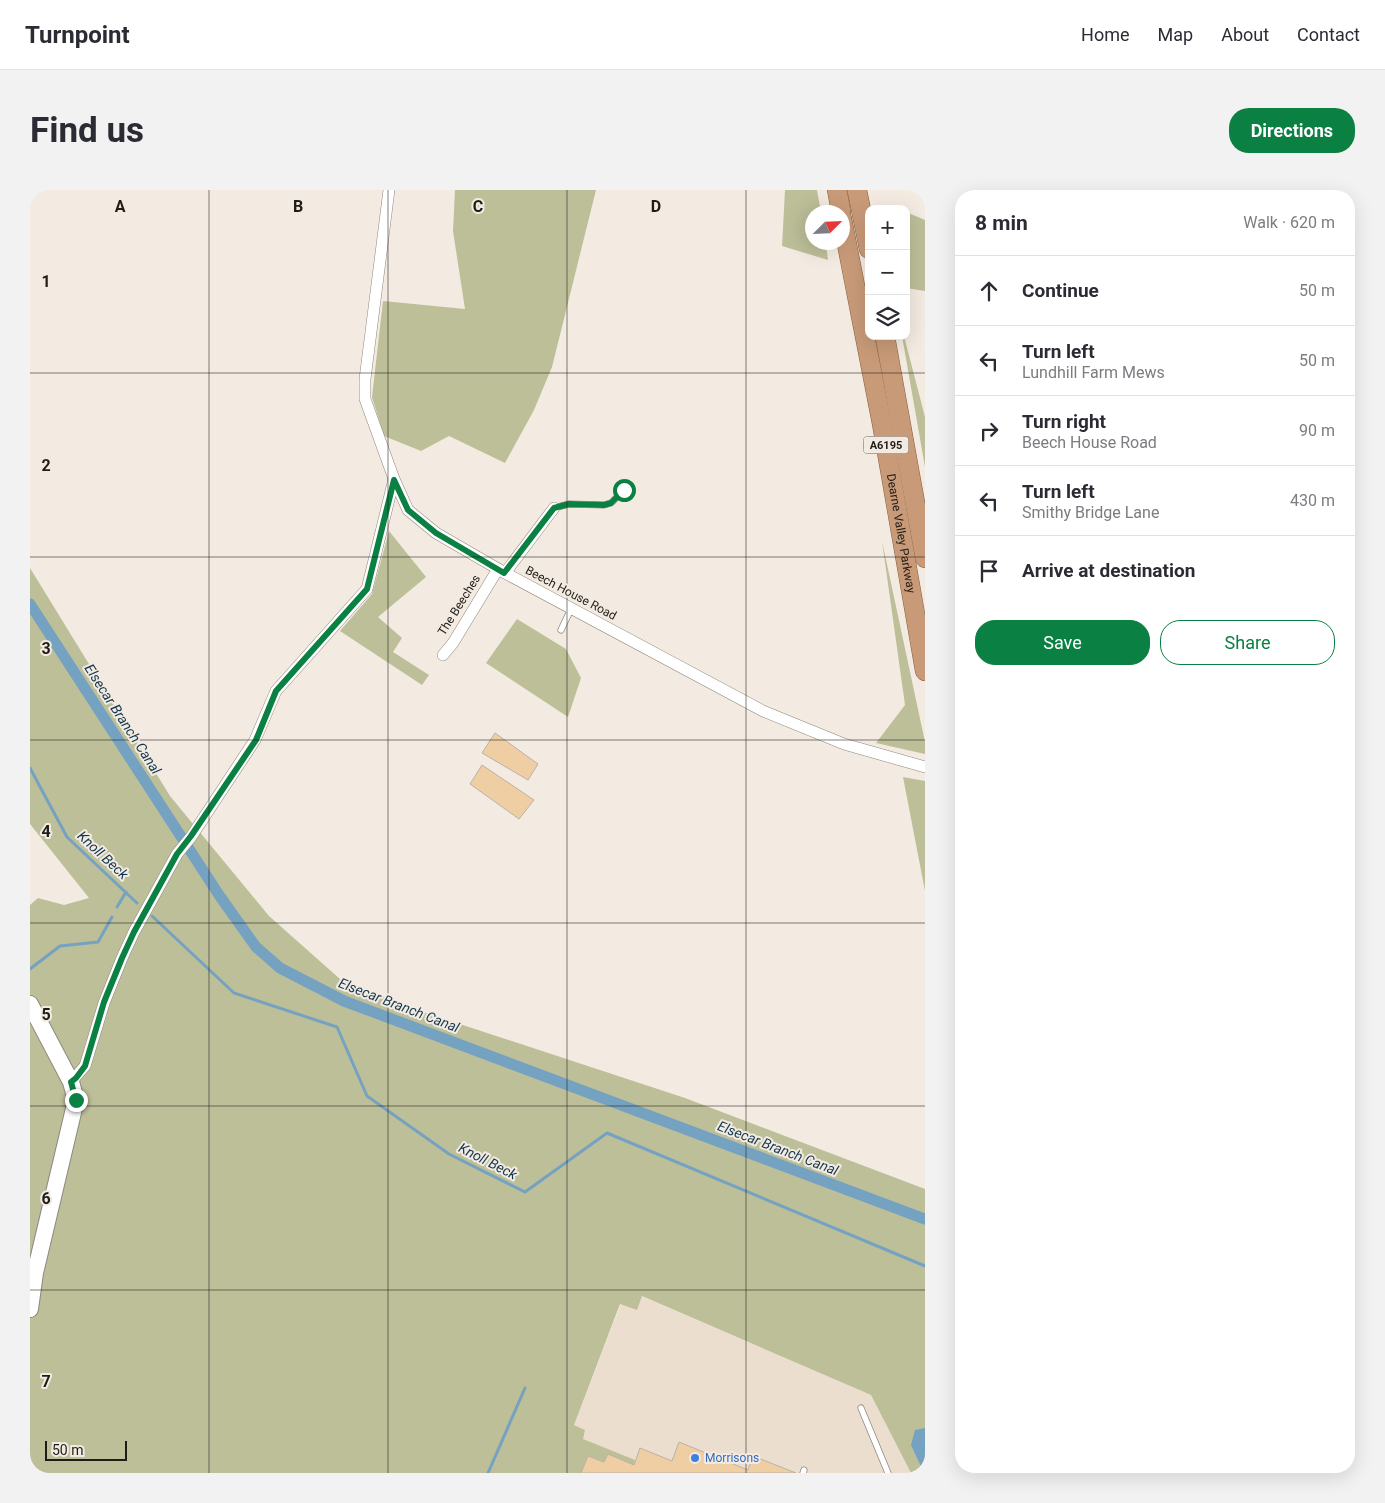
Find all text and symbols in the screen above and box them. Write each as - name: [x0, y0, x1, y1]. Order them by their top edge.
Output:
- text: Turnpoint: [25, 21, 130, 49]
- text: Home: [1081, 24, 1130, 45]
- text: Map: [1158, 24, 1193, 45]
- text: About: [1221, 24, 1269, 45]
- text: Contact: [1297, 24, 1360, 45]
- button: Directions: [1229, 108, 1355, 153]
- text: Find us: [30, 110, 144, 151]
- text: A: [115, 197, 126, 216]
- text: B: [293, 197, 303, 216]
- text: C: [473, 197, 483, 216]
- text: D: [651, 197, 661, 216]
- north arrow: [805, 205, 850, 250]
- map controls: [865, 205, 910, 340]
- button: +: [865, 205, 910, 250]
- text: 8 min: [975, 211, 1028, 235]
- text: Walk · 620 m: [1243, 213, 1335, 232]
- button: −: [865, 250, 910, 295]
- text: 1: [41, 272, 51, 291]
- icon: ahead: [975, 277, 1003, 305]
- text: Continue: [1022, 279, 1099, 302]
- text: 50 m: [1299, 281, 1335, 300]
- button: layers: [865, 295, 910, 340]
- text: Turn left: [1022, 340, 1095, 363]
- icon: left: [975, 347, 1003, 375]
- text: 50 m: [1299, 351, 1335, 370]
- text: Lundhill Farm Mews: [1022, 363, 1165, 382]
- text: Turn right: [1022, 410, 1106, 433]
- icon: right: [975, 417, 1003, 445]
- text: 90 m: [1299, 421, 1335, 440]
- text: Beech House Road: [1022, 433, 1157, 452]
- road number: A6195: [864, 436, 908, 454]
- text: 2: [41, 456, 51, 475]
- street label: Dearne Valley Parkway: [884, 473, 918, 595]
- route start: [613, 479, 636, 502]
- text: Turn left: [1022, 480, 1095, 503]
- icon: left: [975, 487, 1003, 515]
- text: 430 m: [1290, 491, 1335, 510]
- text: Smithy Bridge Lane: [1022, 503, 1159, 522]
- icon: arrive: [975, 557, 1003, 585]
- text: Arrive at destination: [1022, 559, 1195, 582]
- street label: Beech House Road: [523, 563, 619, 623]
- street label: The Beeches: [435, 572, 483, 638]
- button: Save: [975, 620, 1150, 665]
- button: Share: [1160, 620, 1335, 665]
- text: 3: [41, 639, 51, 658]
- water label: Elsecar Branch Canal: [81, 661, 165, 778]
- text: 4: [41, 822, 51, 841]
- water label: Knoll Beck: [74, 828, 132, 883]
- water label: Elsecar Branch Canal: [336, 975, 462, 1036]
- text: 5: [41, 1005, 51, 1024]
- route end: [65, 1089, 88, 1112]
- water label: Elsecar Branch Canal: [715, 1118, 841, 1179]
- water label: Knoll Beck: [456, 1140, 521, 1183]
- text: 6: [41, 1189, 51, 1208]
- text: 7: [41, 1372, 51, 1391]
- scale bar: [45, 1438, 128, 1461]
- text: 50 m: [52, 1442, 84, 1458]
- place label: Morrisons: [705, 1451, 759, 1465]
- marker: Morrisons: [689, 1452, 701, 1464]

